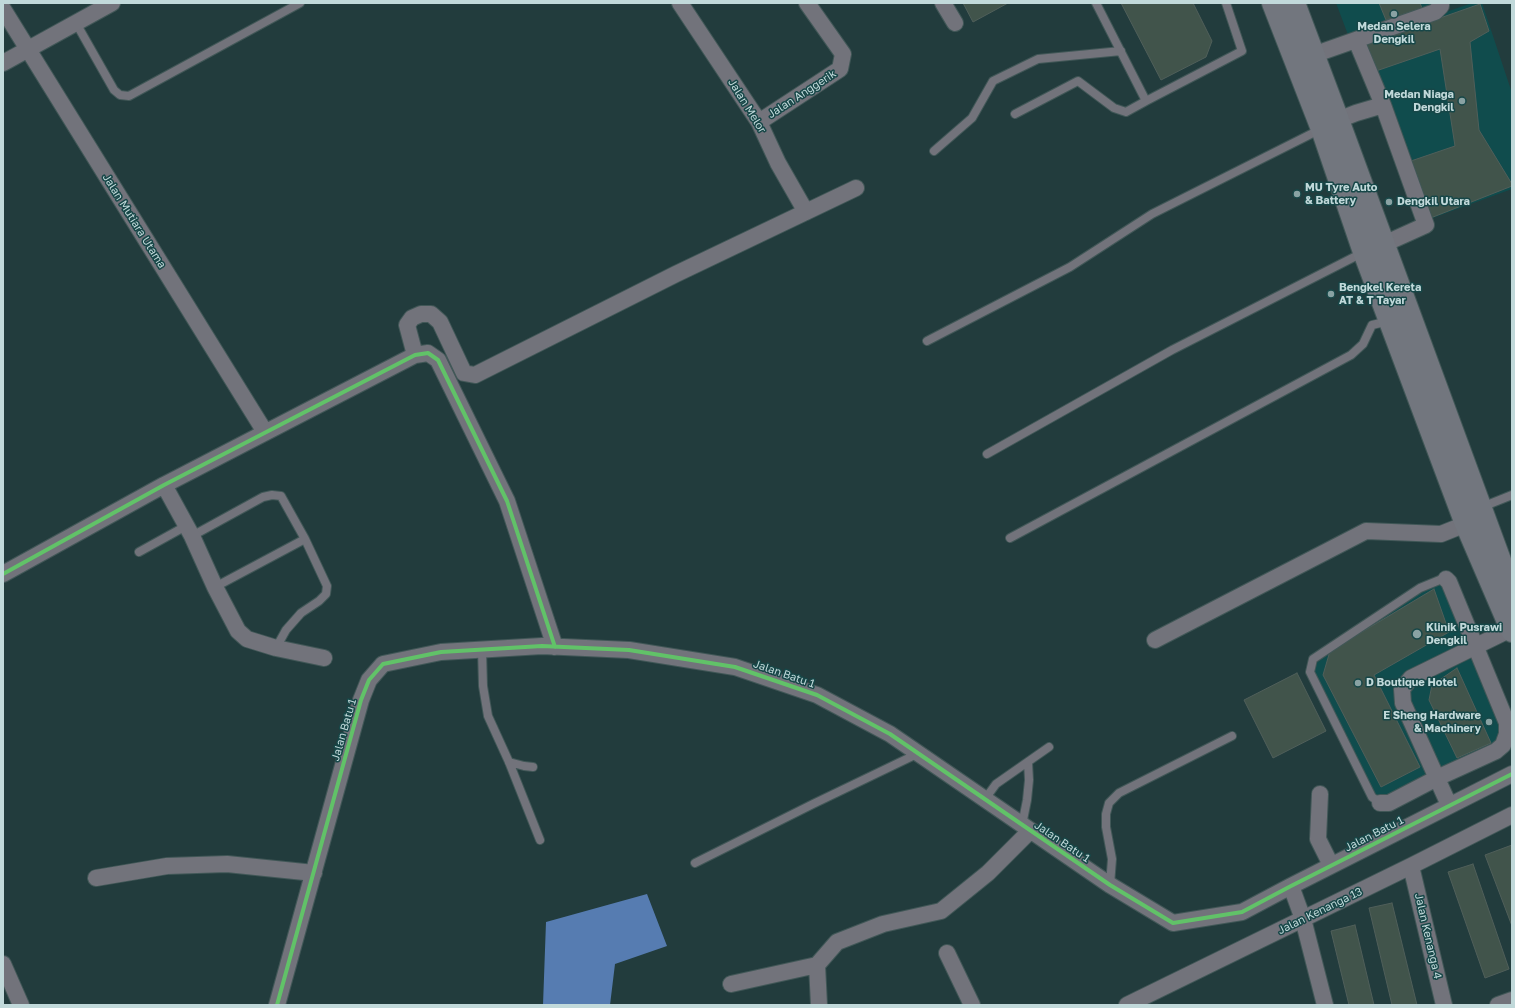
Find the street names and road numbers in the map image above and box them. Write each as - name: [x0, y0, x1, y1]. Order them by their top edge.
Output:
- street label: Jalan Anggerik: [765, 67, 839, 121]
- street label: Jalan Melor: [725, 76, 769, 136]
- street label: Jalan Mutiara Utama: [100, 171, 168, 271]
- street label: Jalan Batu 1: [752, 657, 816, 691]
- street label: Jalan Batu 1: [329, 697, 359, 763]
- street label: Jalan Batu 1: [1342, 814, 1406, 854]
- street label: Jalan Batu 1: [1032, 819, 1092, 865]
- street label: Jalan Kenanga 13: [1276, 885, 1364, 937]
- street label: Jalan Kenanga 4: [1412, 892, 1444, 980]

